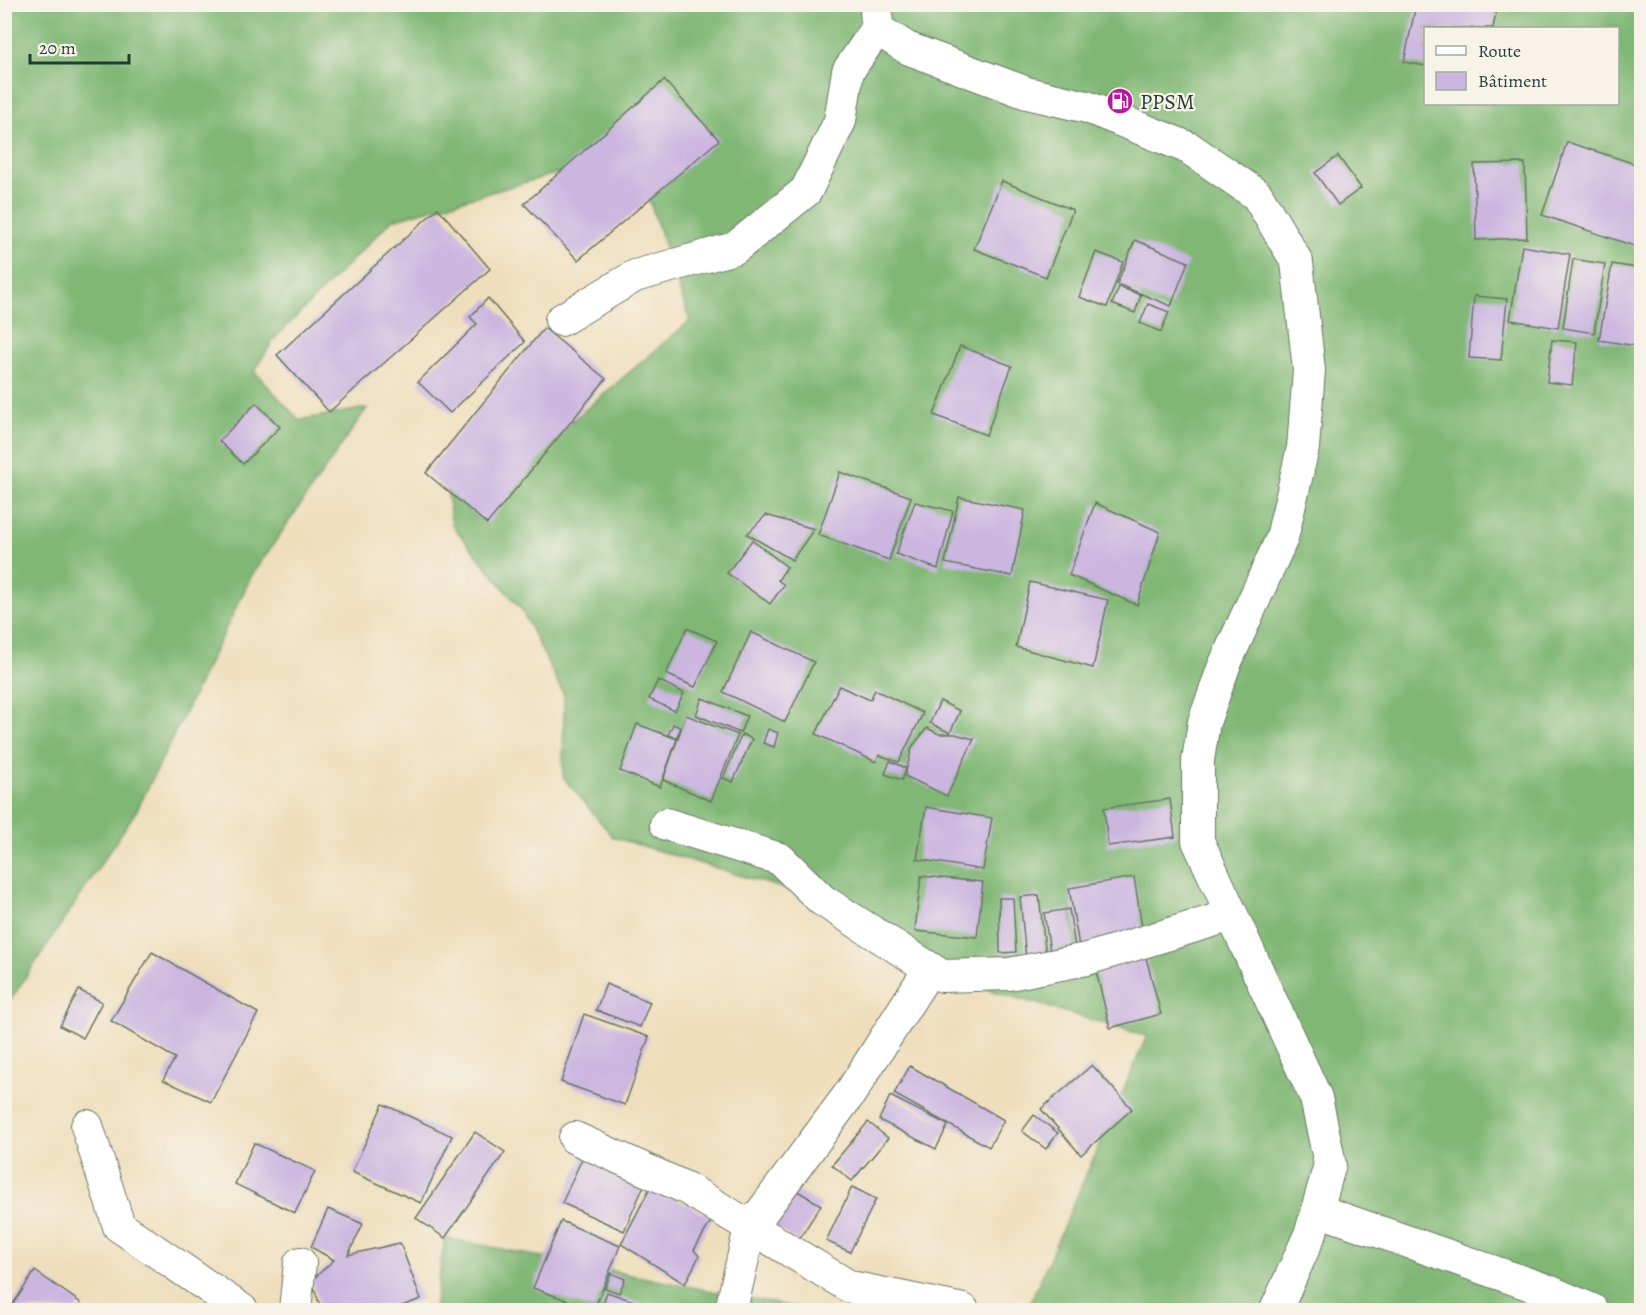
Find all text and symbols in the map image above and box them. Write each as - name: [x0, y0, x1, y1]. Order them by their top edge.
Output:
- scale bar: [30, 27, 129, 65]
- legend: [1424, 27, 1619, 105]
- text: 20 m: [39, 36, 76, 60]
- text: Route: [1478, 39, 1521, 63]
- text: Bâtiment: [1478, 69, 1547, 93]
- fuel station icon: PPSM: [1105, 86, 1135, 116]
- place label: PPSM: [1140, 87, 1195, 117]

